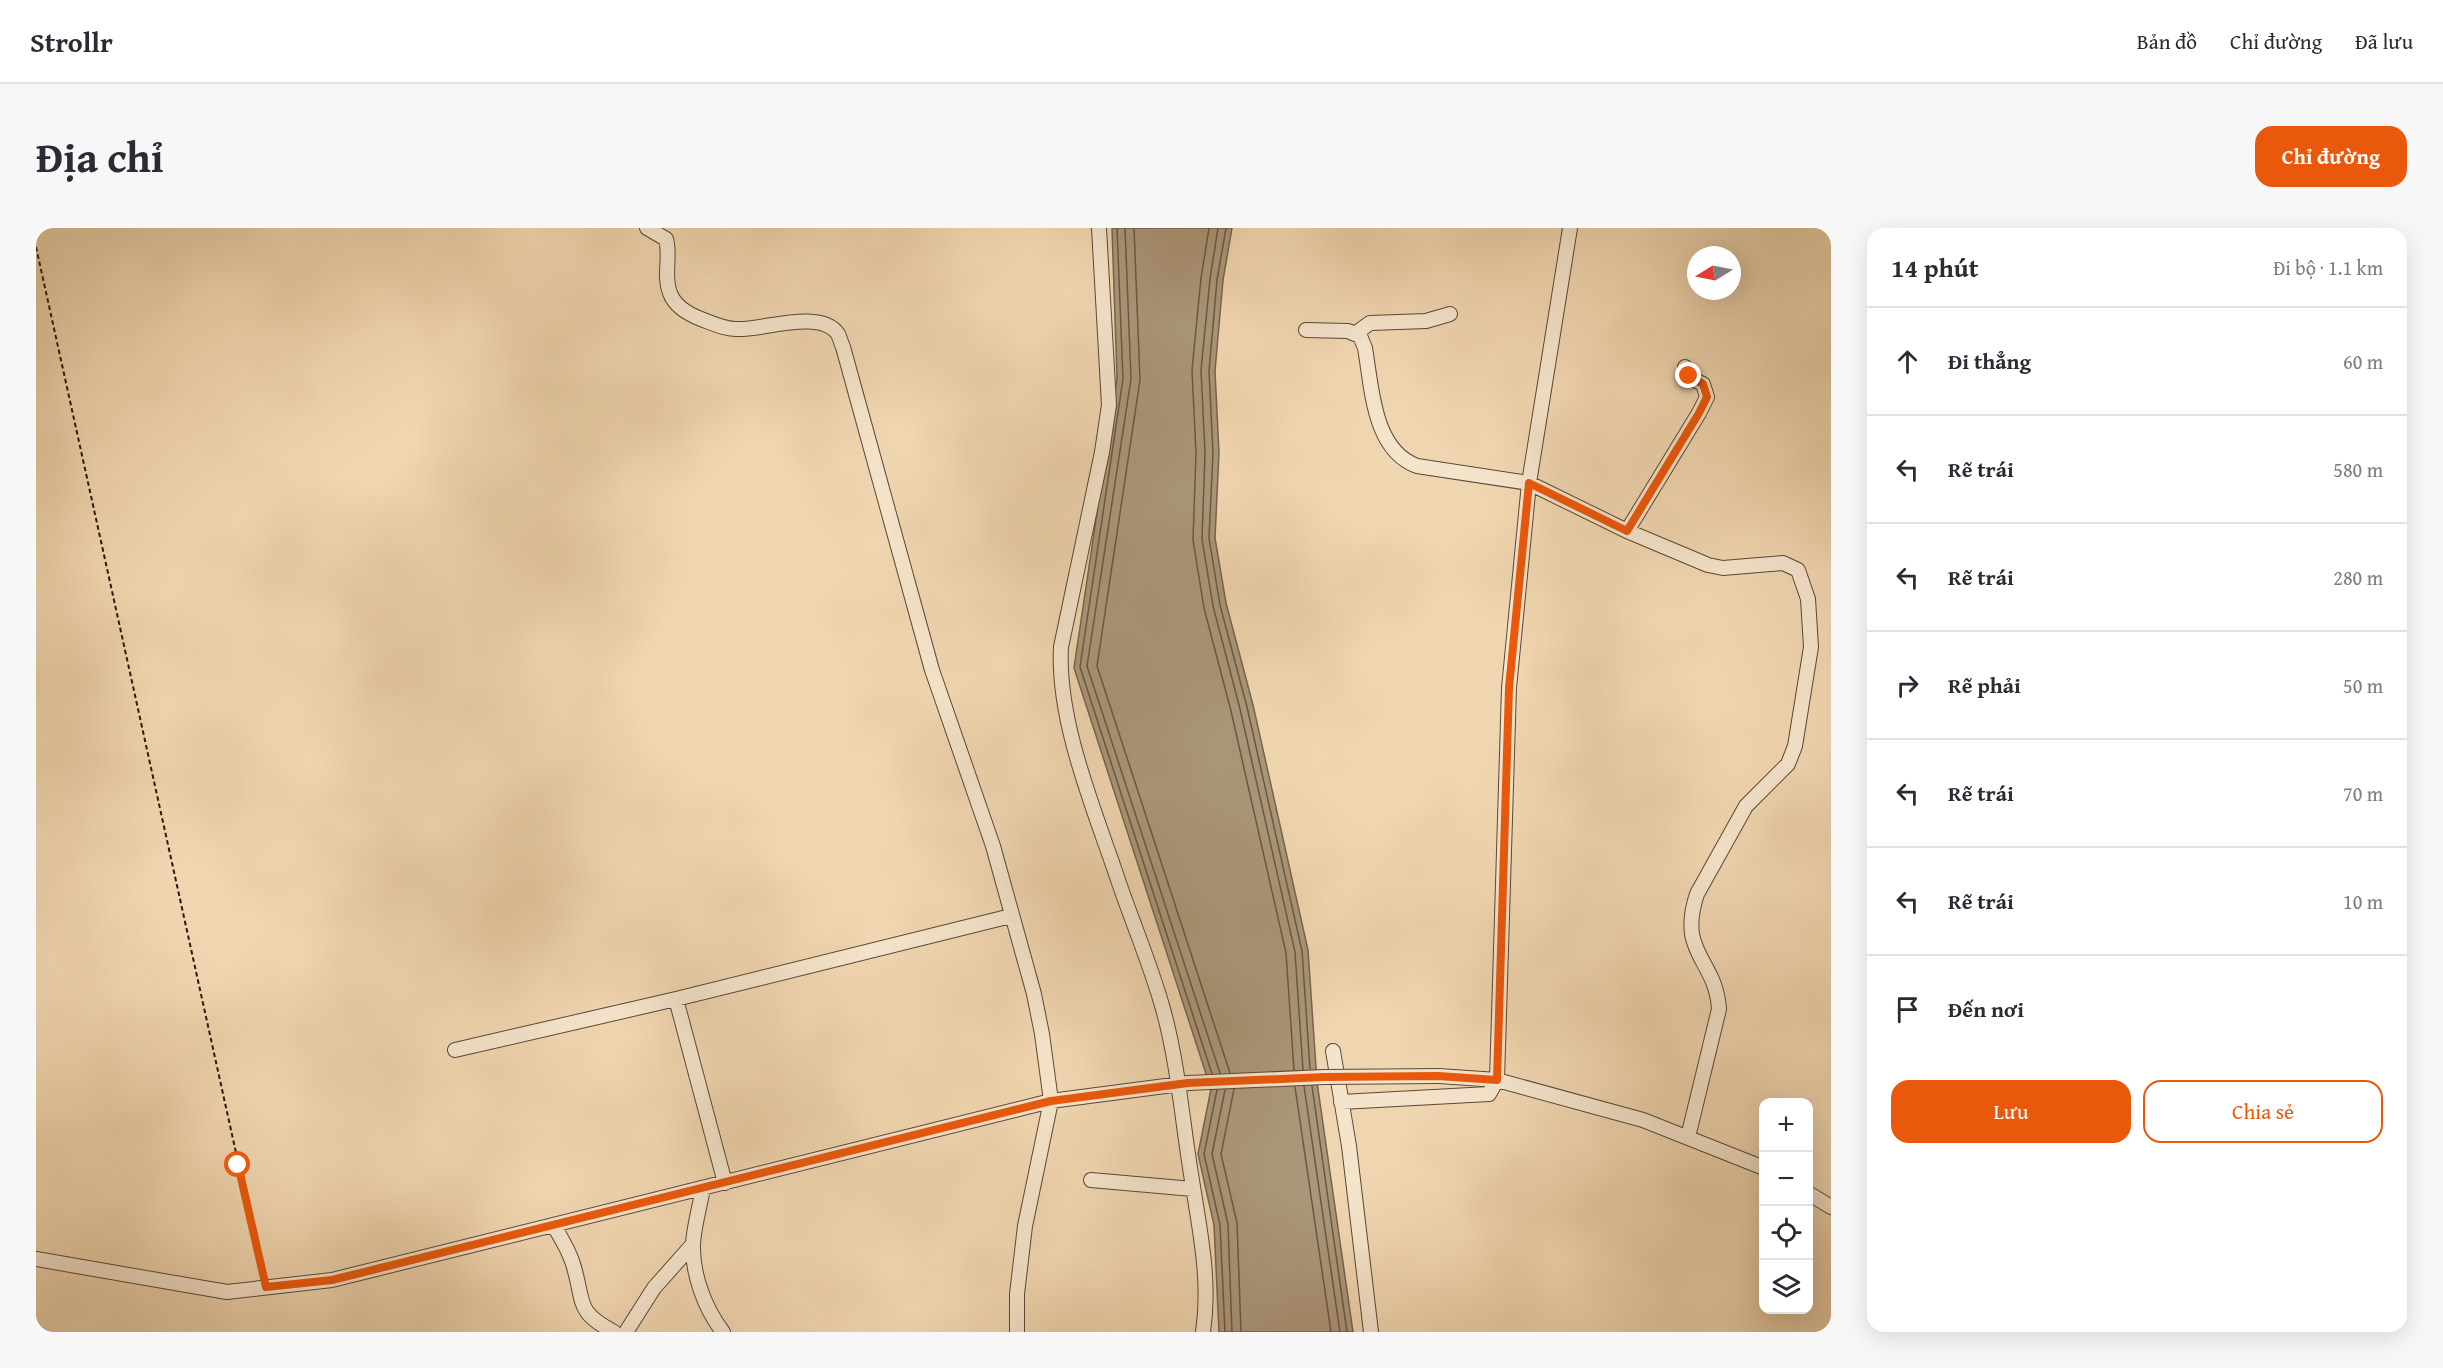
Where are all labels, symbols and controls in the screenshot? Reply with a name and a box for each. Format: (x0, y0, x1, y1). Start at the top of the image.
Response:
text: Strollr (30, 21, 113, 62)
text: Bản đồ (2137, 26, 2197, 57)
text: Chỉ đường (2230, 26, 2322, 57)
text: Đã lưu (2355, 26, 2413, 57)
text: Địa chỉ (36, 126, 164, 187)
button: Chỉ đường (2255, 126, 2407, 187)
north arrow (1687, 246, 1741, 300)
text: 14 phút (1891, 248, 1979, 287)
text: Đi bộ · 1.1 km (2273, 253, 2383, 282)
icon: ahead (1891, 345, 1924, 378)
text: Đi thẳng (1948, 345, 2031, 377)
text: 60 m (2343, 347, 2383, 376)
route end (1675, 362, 1701, 388)
icon: left (1891, 453, 1924, 486)
text: Rẽ trái (1948, 453, 2014, 485)
text: 580 m (2333, 455, 2383, 484)
icon: left (1891, 561, 1924, 594)
text: Rẽ trái (1948, 561, 2014, 593)
text: 280 m (2333, 563, 2383, 592)
icon: right (1891, 669, 1924, 702)
text: Rẽ phải (1948, 669, 2021, 701)
text: 50 m (2343, 671, 2383, 700)
icon: left (1891, 777, 1924, 810)
text: Rẽ trái (1948, 777, 2014, 809)
text: 70 m (2343, 779, 2383, 808)
icon: left (1891, 885, 1924, 918)
text: Rẽ trái (1948, 885, 2014, 917)
text: 10 m (2343, 887, 2383, 916)
icon: arrive (1891, 993, 1924, 1026)
text: Đến nơi (1948, 993, 2024, 1025)
button: Lưu (1891, 1080, 2131, 1143)
button: Chia sẻ (2143, 1080, 2383, 1143)
map controls (1759, 1098, 1813, 1314)
button: + (1759, 1098, 1813, 1152)
route start (224, 1151, 250, 1177)
button: − (1759, 1152, 1813, 1206)
button: locate (1759, 1206, 1813, 1260)
button: layers (1759, 1260, 1813, 1314)

